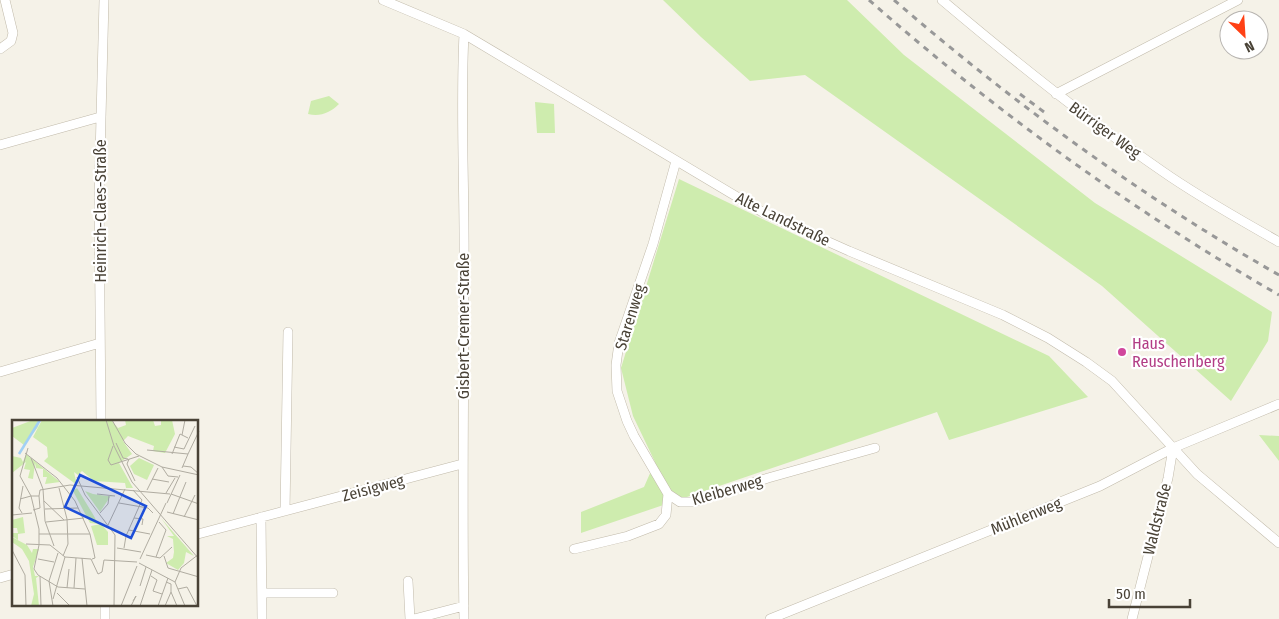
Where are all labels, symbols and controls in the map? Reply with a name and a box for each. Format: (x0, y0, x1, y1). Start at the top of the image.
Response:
north arrow (1219, 10, 1269, 60)
text: N (1242, 37, 1257, 56)
street label: Bürriger Weg (1065, 98, 1145, 163)
street label: Heinrich-Claes-Straße (91, 139, 110, 283)
street label: Alte Landstraße (733, 188, 833, 250)
street label: Gisbert-Cremer-Straße (454, 253, 473, 399)
street label: Starenweg (611, 281, 649, 352)
place label: Haus Reuschenberg (1132, 334, 1225, 371)
marker: Haus Reuschenberg (1116, 346, 1128, 358)
inset map (12, 420, 199, 606)
street label: Zeisigweg (340, 470, 407, 505)
street label: Kleiberweg (690, 471, 765, 509)
street label: Waldstraße (1139, 481, 1175, 557)
street label: Mühlenweg (988, 493, 1065, 539)
scale bar (1109, 576, 1190, 608)
text: 50 m (1116, 585, 1146, 603)

